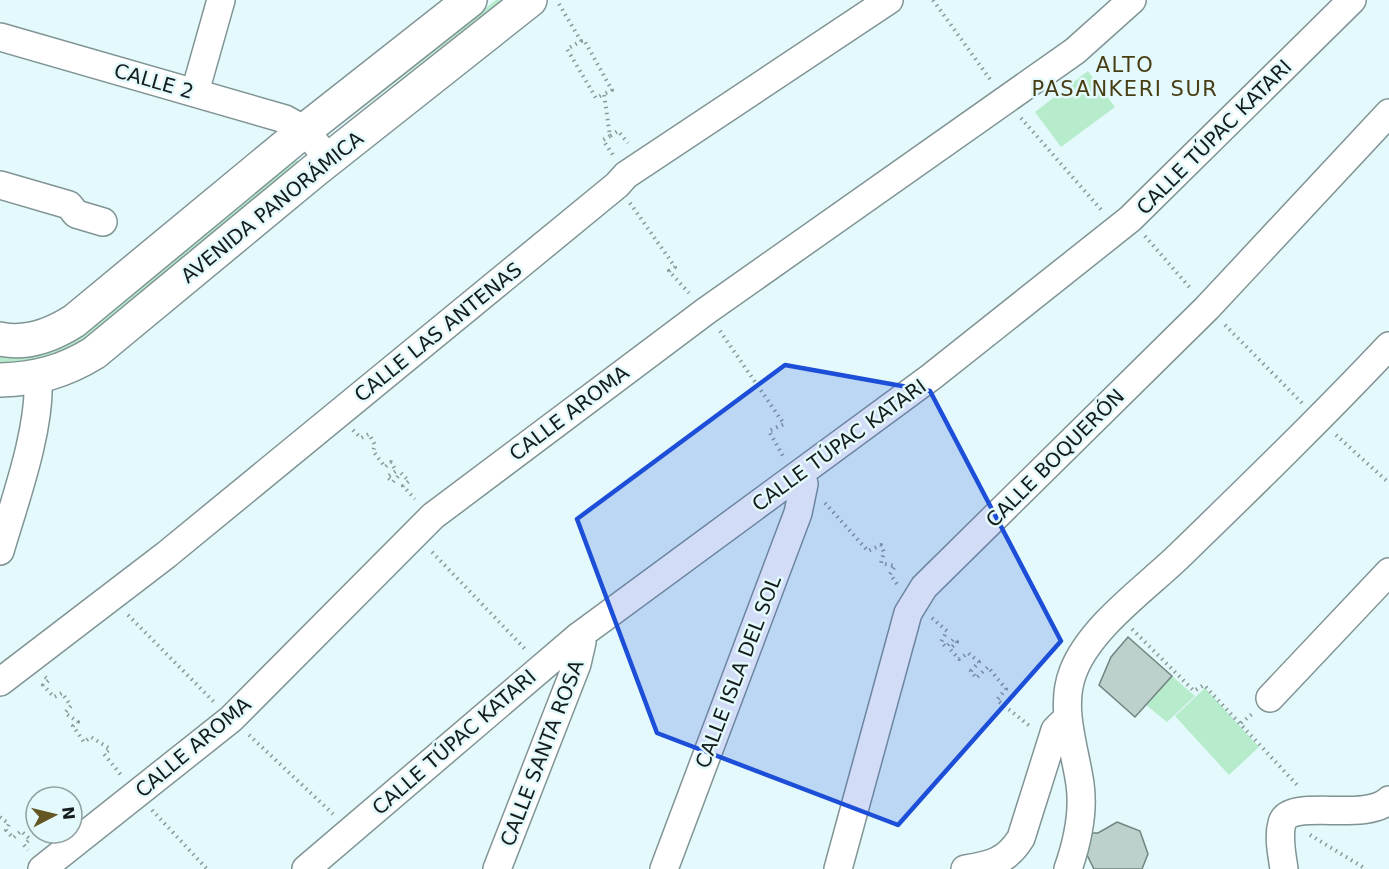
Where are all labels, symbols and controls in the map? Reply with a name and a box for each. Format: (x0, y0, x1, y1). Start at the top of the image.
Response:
district label: ALTO PASANKERI SUR (1032, 53, 1218, 101)
street label: CALLE TÚPAC KATARI (1132, 55, 1296, 219)
street label: CALLE 2 (111, 58, 197, 104)
street label: AVENIDA PANORÁMICA (176, 126, 368, 288)
street label: CALLE LAS ANTENAS (350, 257, 526, 407)
street label: CALLE AROMA (505, 360, 634, 466)
street label: CALLE TÚPAC KATARI (747, 374, 931, 516)
street label: CALLE BOQUERÓN (981, 384, 1129, 532)
street label: CALLE ISLA DEL SOL (690, 572, 786, 772)
street label: CALLE SANTA ROSA (495, 656, 589, 850)
street label: CALLE TÚPAC KATARI (367, 664, 541, 820)
street label: CALLE AROMA (130, 692, 256, 802)
north arrow (24, 785, 84, 845)
text: N (58, 805, 79, 821)

